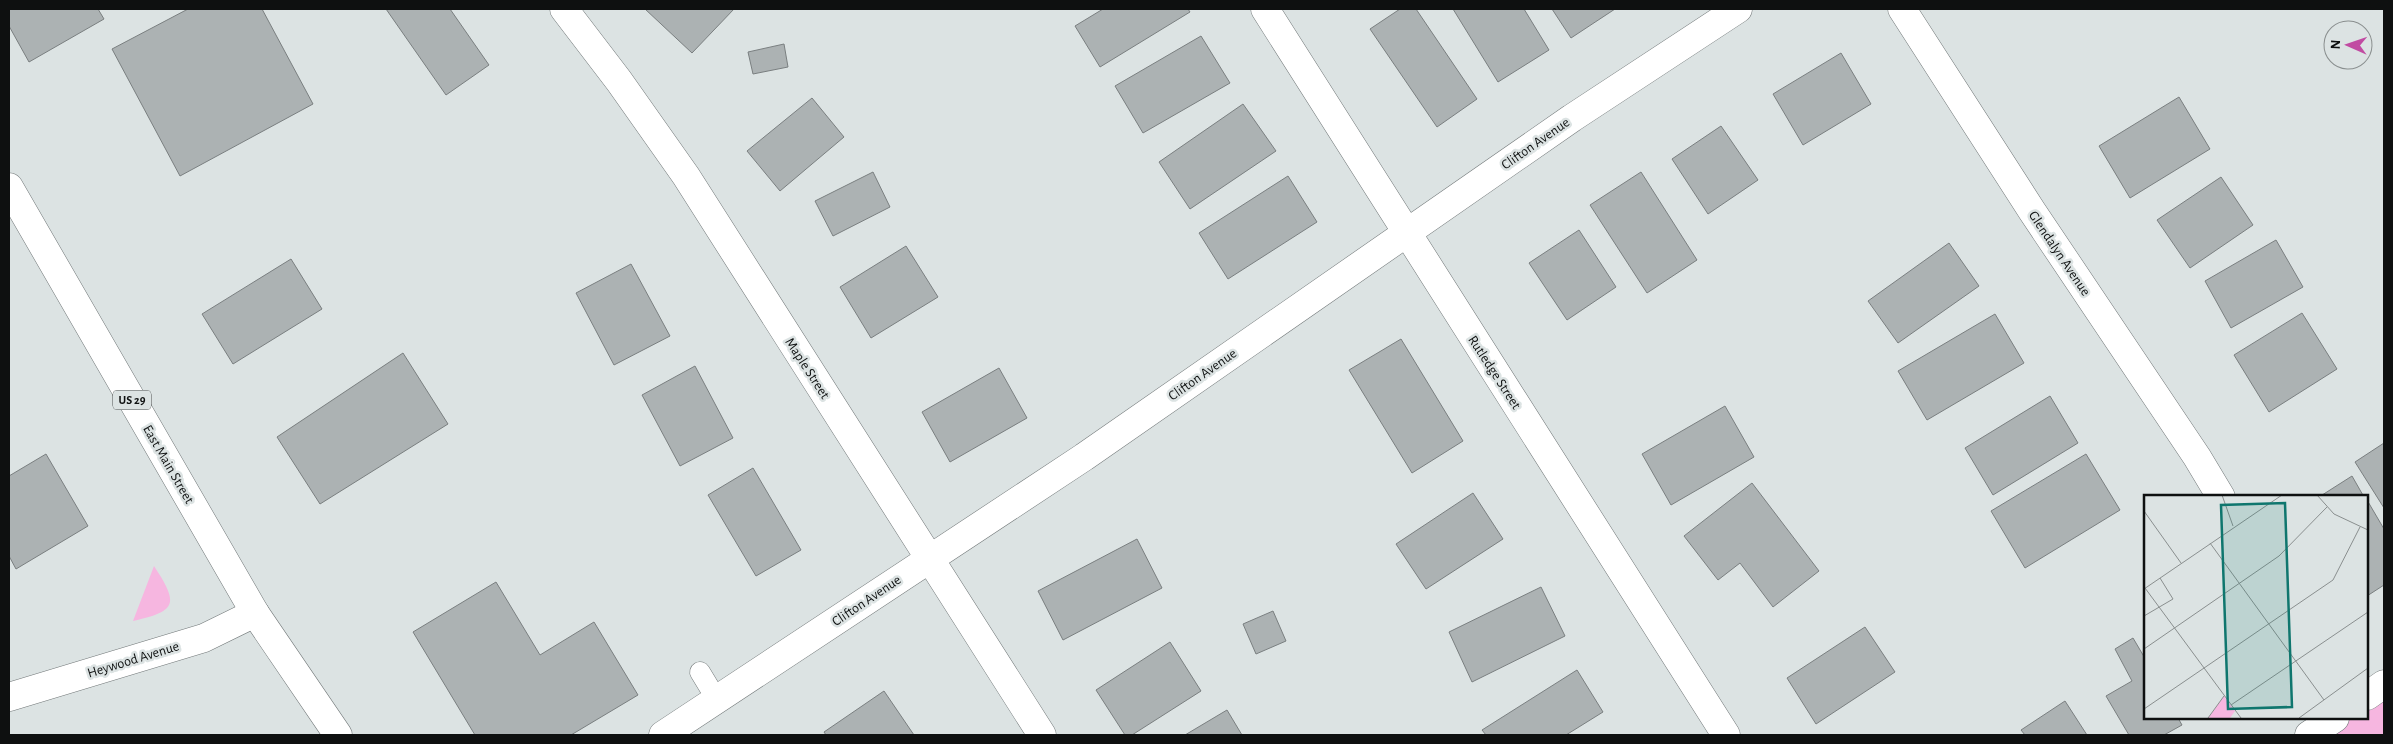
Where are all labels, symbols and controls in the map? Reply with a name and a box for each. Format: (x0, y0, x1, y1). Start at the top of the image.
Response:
north arrow (2323, 20, 2373, 70)
text: N (2329, 39, 2343, 50)
street label: Clifton Avenue (1499, 115, 1572, 172)
street label: Glendalyn Avenue (2026, 209, 2093, 298)
street label: Rutledge Street (1465, 333, 1523, 412)
street label: Maple Street (782, 336, 832, 402)
street label: Clifton Avenue (1166, 346, 1239, 403)
road number: US 29 (113, 390, 151, 410)
street label: East Main Street (140, 423, 196, 507)
inset map (2144, 495, 2368, 719)
street label: Clifton Avenue (830, 573, 904, 629)
street label: Heywood Avenue (86, 639, 181, 681)

